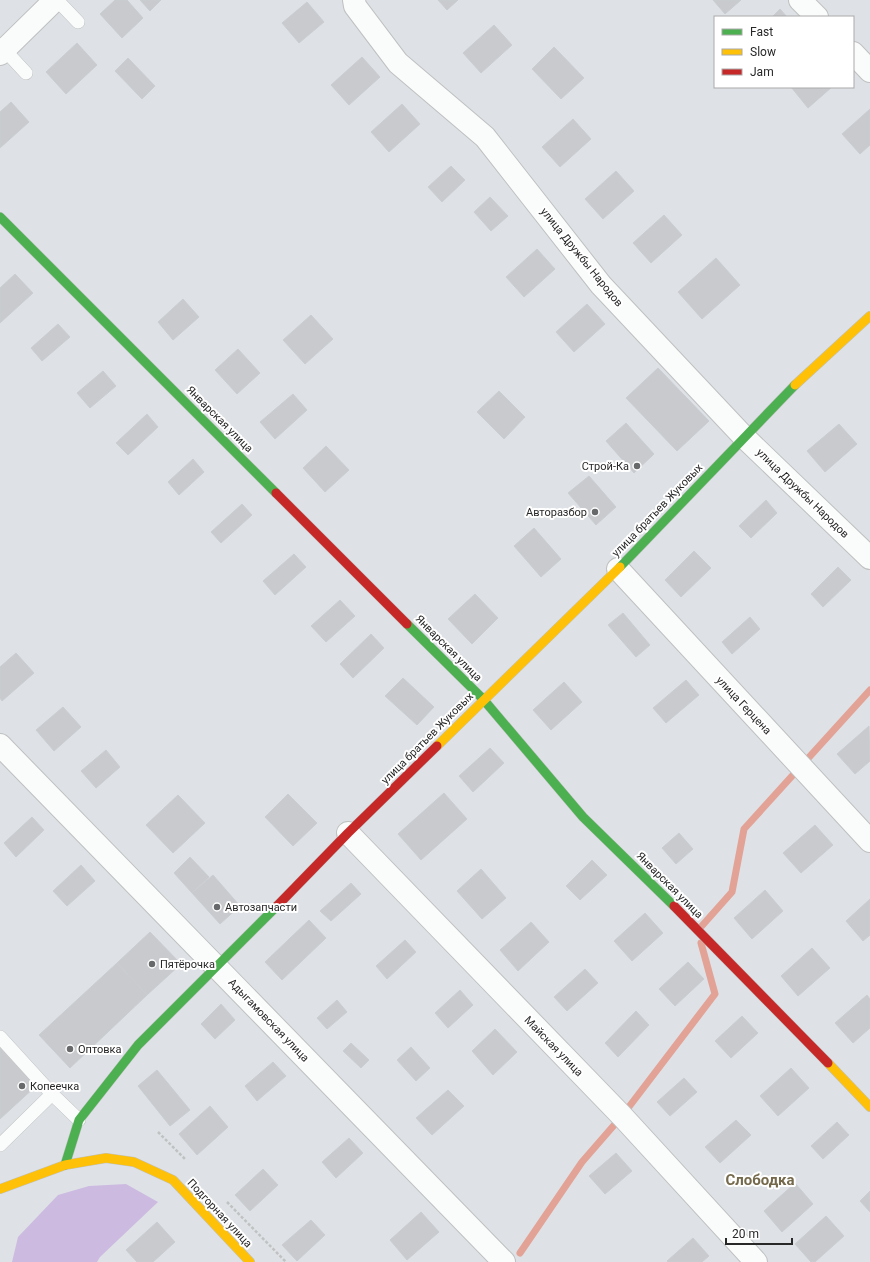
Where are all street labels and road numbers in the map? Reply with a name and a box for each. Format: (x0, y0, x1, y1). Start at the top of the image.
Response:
street label: улица Дружбы Народов (538, 205, 625, 309)
street label: Январская улица (184, 383, 256, 455)
street label: улица Дружбы Народов (754, 446, 852, 541)
street label: улица братьев Жуковых (609, 461, 706, 560)
street label: Январская улица (413, 612, 485, 684)
street label: улица Герцена (713, 674, 774, 737)
street label: улица братьев Жуковых (379, 689, 476, 787)
street label: Январская улица (634, 849, 706, 921)
street label: Адыгамовская улица (226, 976, 312, 1065)
street label: Майская улица (522, 1014, 586, 1079)
street label: Подгорная улица (185, 1176, 255, 1250)

